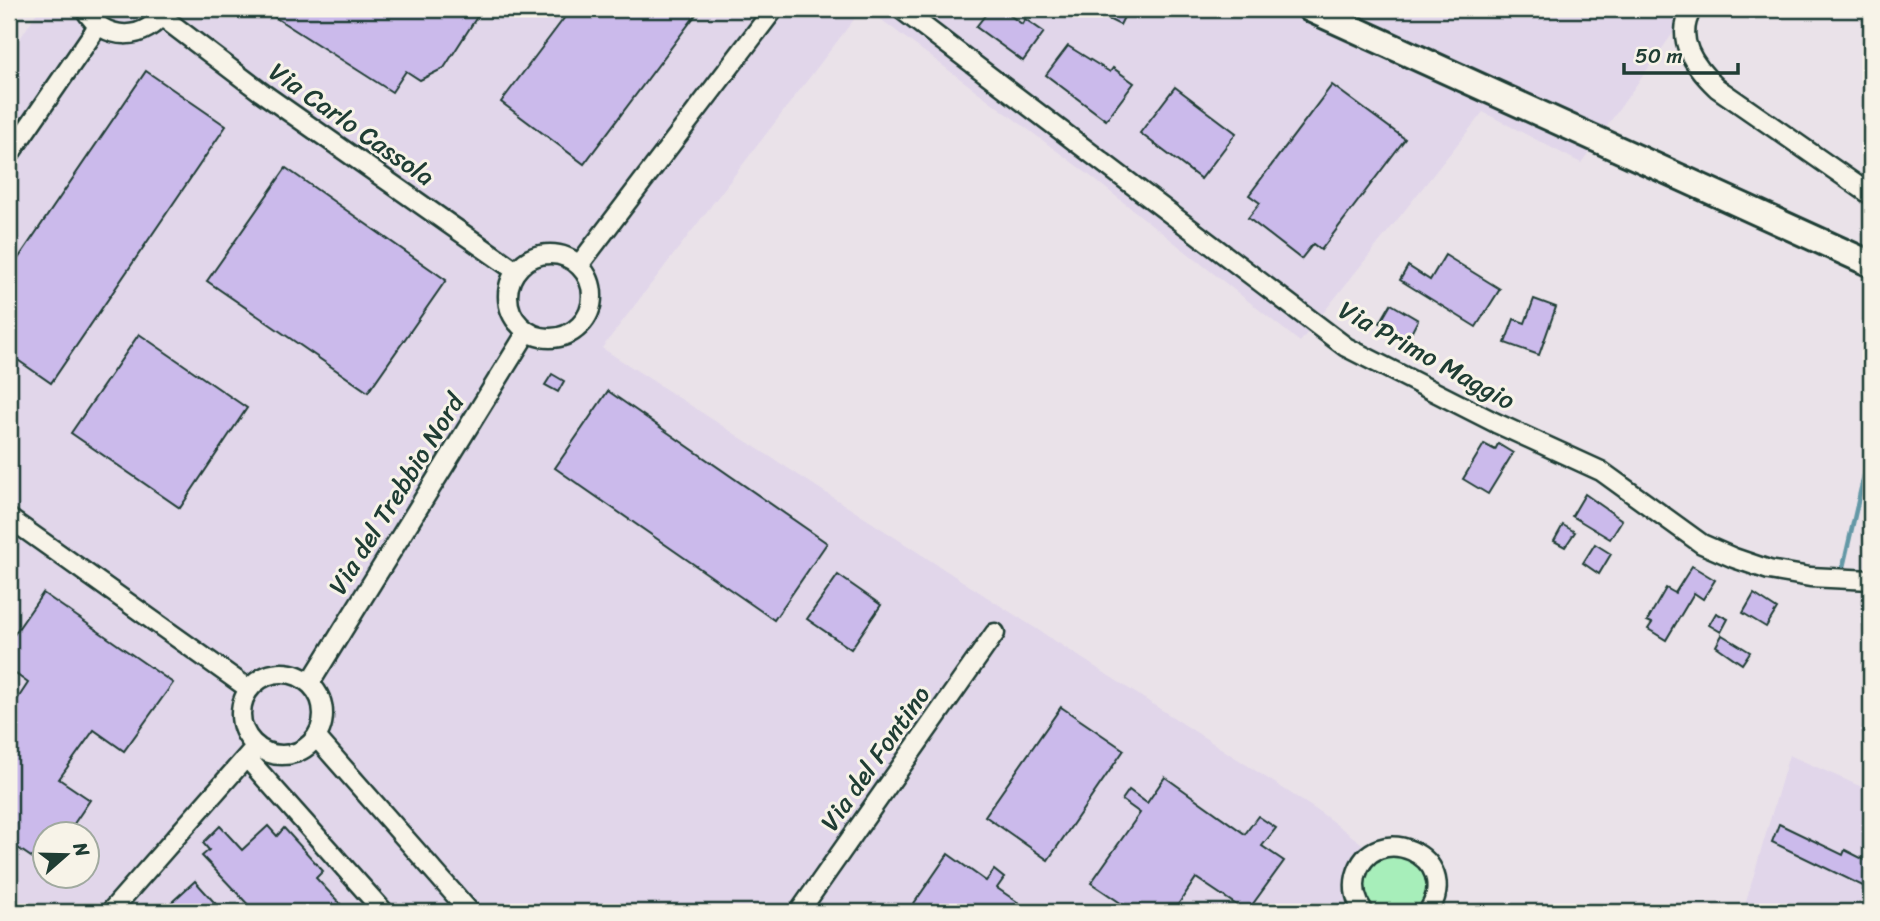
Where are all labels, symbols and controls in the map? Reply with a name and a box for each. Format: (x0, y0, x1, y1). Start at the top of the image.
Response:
scale bar (1624, 32, 1738, 76)
text: 50 m (1635, 37, 1683, 75)
street label: Via Carlo Cassola (259, 49, 445, 199)
street label: Via Primo Maggio (1330, 287, 1524, 423)
street label: Via del Trebbio Nord (315, 382, 478, 604)
street label: Via del Fontino (807, 675, 943, 841)
north arrow (32, 820, 102, 890)
text: N (63, 837, 100, 862)

